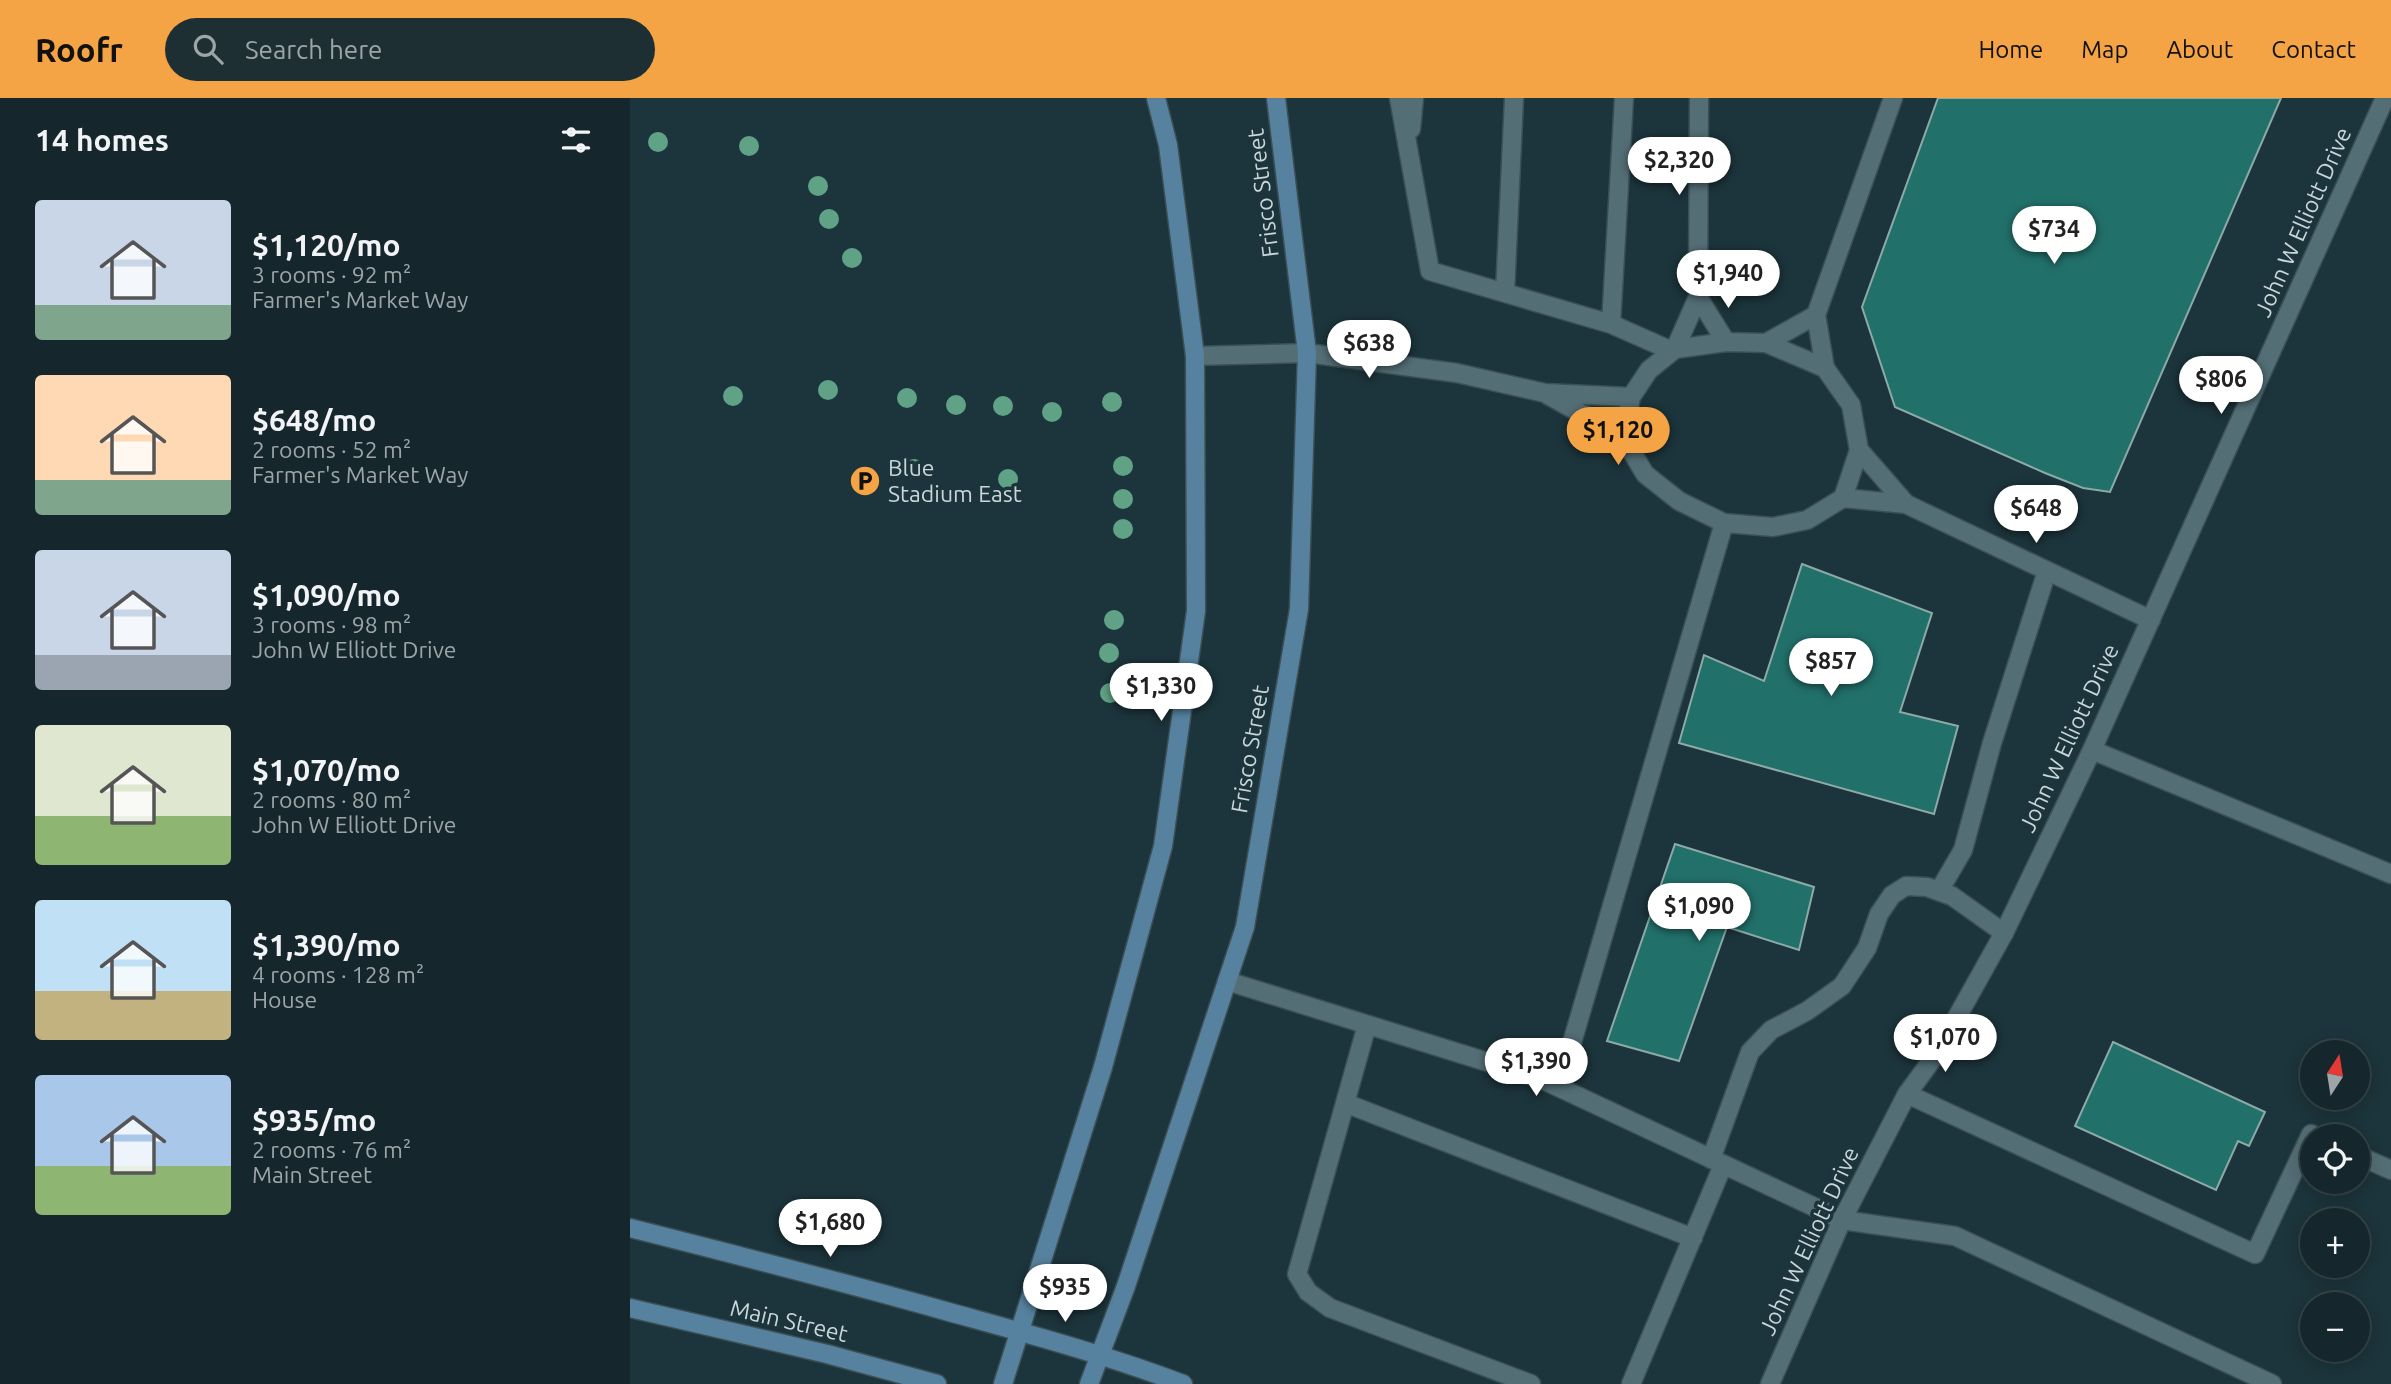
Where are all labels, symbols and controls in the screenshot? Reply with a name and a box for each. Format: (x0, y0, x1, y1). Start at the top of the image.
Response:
search box (165, 18, 655, 81)
icon: search (189, 30, 227, 68)
text: Roofr (35, 31, 123, 68)
text: Search here (245, 35, 382, 64)
text: Home (1978, 36, 2043, 63)
text: Map (2081, 36, 2128, 63)
text: About (2166, 36, 2233, 63)
text: Contact (2271, 36, 2356, 63)
icon: filters (557, 121, 595, 159)
text: 14 homes (35, 123, 169, 157)
street label: John W Elliott Drive (2250, 123, 2356, 320)
street label: Frisco Street (1242, 127, 1283, 259)
pin: $2,320 (1622, 138, 1736, 197)
text: $2,320 (1644, 147, 1714, 172)
pin: $734 (2013, 206, 2095, 266)
text: $734 (2028, 216, 2080, 241)
icon: home (91, 228, 175, 312)
text: $1,120/mo (252, 228, 401, 262)
pin: $1,940 (1671, 250, 1785, 310)
text: $1,940 (1693, 260, 1763, 285)
text: 3 rooms · 92 m² (252, 262, 411, 287)
text: Farmer's Market Way (252, 287, 468, 312)
pin: $638 (1328, 320, 1410, 380)
text: $638 (1343, 330, 1395, 355)
pin: $806 (2180, 356, 2262, 416)
text: $806 (2195, 366, 2247, 391)
icon: home (91, 403, 175, 487)
text: $648/mo (252, 403, 376, 437)
pin: $1,120 (1561, 408, 1675, 467)
text: $1,120 (1583, 417, 1653, 442)
text: 2 rooms · 52 m² (252, 437, 411, 462)
place label: Blue Stadium East (888, 455, 1022, 506)
text: Farmer's Market Way (252, 462, 468, 487)
parking icon: Blue Stadium East (848, 464, 882, 498)
pin: $648 (1995, 486, 2077, 545)
text: $648 (2010, 495, 2062, 520)
icon: home (91, 578, 175, 662)
text: $1,090/mo (252, 578, 401, 612)
text: 3 rooms · 98 m² (252, 612, 411, 637)
text: John W Elliott Drive (252, 637, 457, 662)
pin: $857 (1790, 638, 1872, 698)
street label: John W Elliott Drive (2014, 640, 2123, 836)
text: $857 (1805, 648, 1857, 673)
pin: $1,330 (1104, 664, 1218, 723)
text: $1,330 (1126, 673, 1196, 698)
street label: Frisco Street (1226, 683, 1273, 815)
icon: home (91, 753, 175, 837)
text: $1,070/mo (252, 753, 401, 787)
text: 2 rooms · 80 m² (252, 787, 411, 812)
text: John W Elliott Drive (252, 812, 457, 837)
pin: $1,090 (1642, 884, 1756, 943)
text: $1,090 (1664, 893, 1734, 918)
icon: home (91, 928, 175, 1012)
text: $1,390/mo (252, 928, 401, 962)
text: 4 rooms · 128 m² (252, 962, 424, 987)
text: House (252, 987, 317, 1012)
pin: $1,070 (1888, 1014, 2002, 1074)
text: $1,070 (1910, 1024, 1980, 1049)
pin: $1,390 (1479, 1038, 1593, 1098)
north arrow (2300, 1040, 2370, 1110)
map controls (2300, 1040, 2370, 1362)
text: $1,390 (1501, 1048, 1571, 1073)
icon: home (91, 1103, 175, 1187)
text: $935/mo (252, 1103, 376, 1137)
button: locate (2300, 1124, 2370, 1194)
text: 2 rooms · 76 m² (252, 1137, 411, 1162)
street label: John W Elliott Drive (1754, 1143, 1863, 1339)
text: Main Street (252, 1162, 372, 1187)
pin: $1,680 (773, 1200, 887, 1259)
button: + (2300, 1208, 2370, 1278)
text: $1,680 (795, 1209, 865, 1234)
pin: $935 (1024, 1264, 1106, 1324)
text: $935 (1039, 1274, 1091, 1299)
button: − (2300, 1292, 2370, 1362)
street label: Main Street (728, 1295, 850, 1346)

